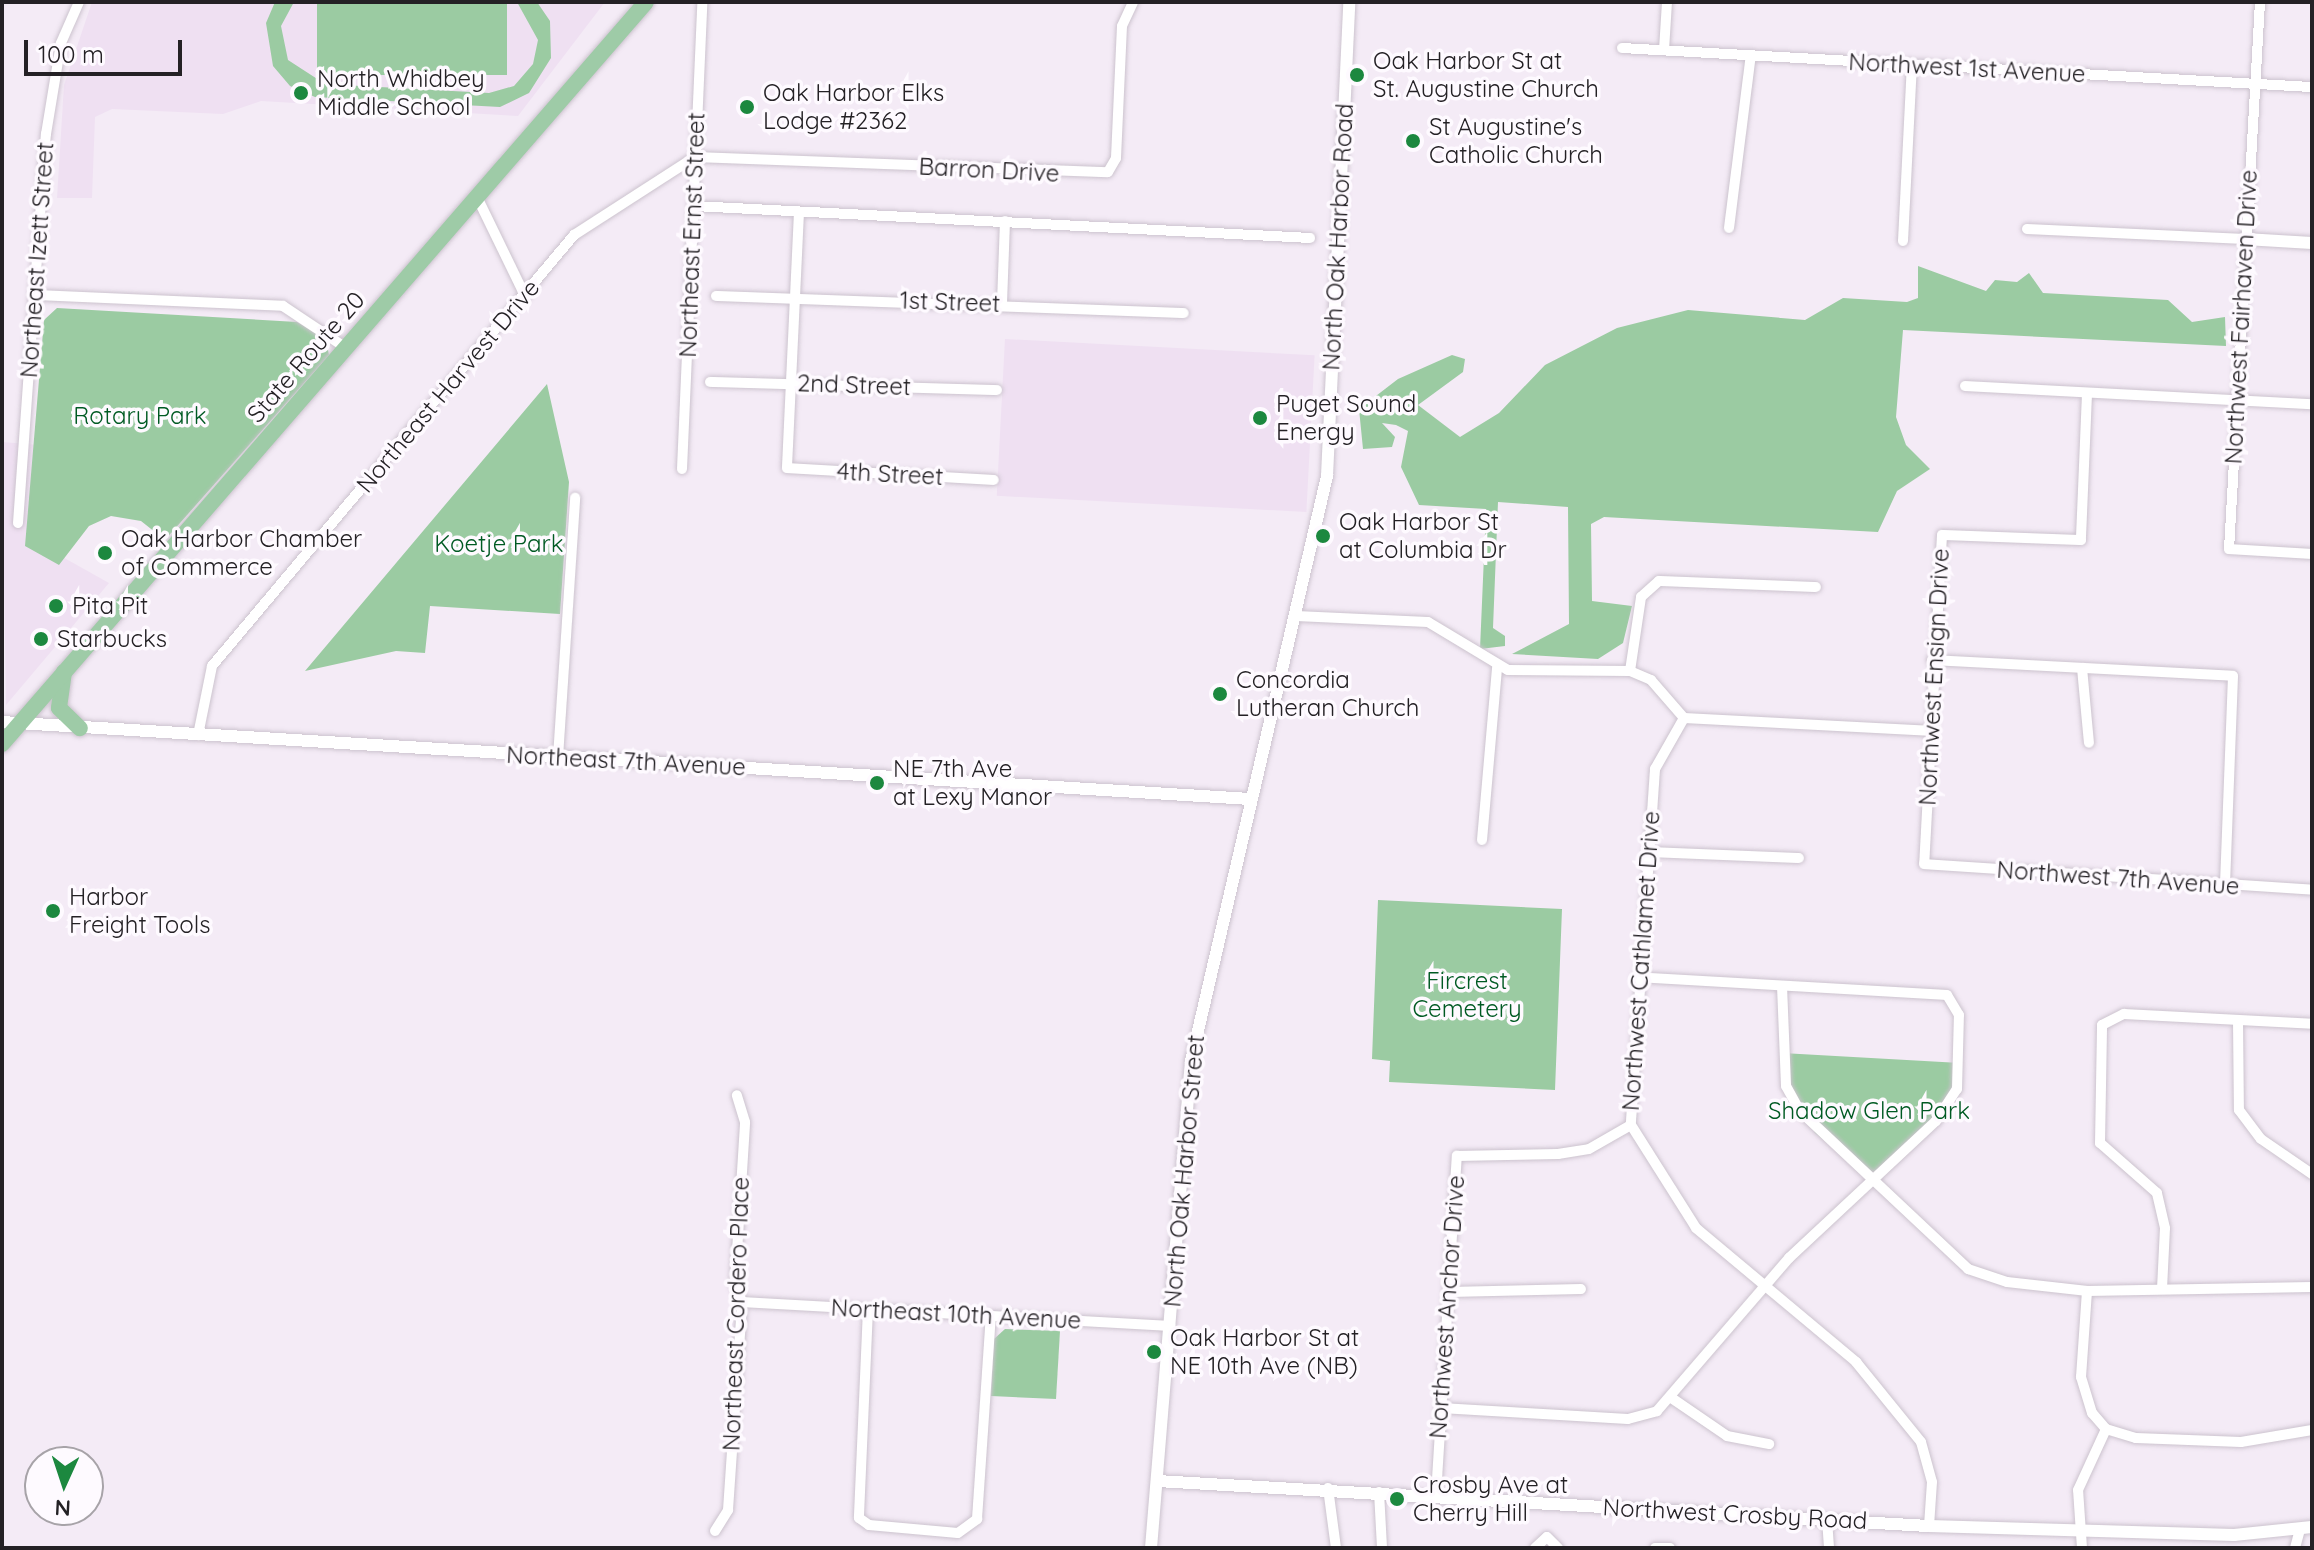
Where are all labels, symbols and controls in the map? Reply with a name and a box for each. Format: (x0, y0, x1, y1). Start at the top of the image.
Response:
scale bar (28, 24, 186, 74)
text: 100 m (38, 39, 104, 69)
place label: Oak Harbor St at St. Augustine Church (1373, 47, 1599, 103)
street label: Northwest 1st Avenue (1848, 47, 2086, 89)
place label: North Whidbey Middle School (317, 65, 485, 121)
marker: Oak Harbor St at St. Augustine Church (1348, 66, 1366, 84)
place label: Oak Harbor Elks Lodge #2362 (763, 79, 944, 135)
marker: North Whidbey Middle School (292, 84, 310, 102)
marker: Oak Harbor Elks Lodge #2362 (738, 98, 756, 116)
street label: North Oak Harbor Road (1317, 103, 1359, 371)
street label: Northeast Ernst Street (673, 112, 711, 358)
place label: St Augustine's Catholic Church (1429, 113, 1603, 169)
marker: St Augustine's Catholic Church (1404, 132, 1422, 150)
street label: Northeast Izett Street (14, 141, 60, 379)
street label: Barron Drive (918, 152, 1060, 188)
street label: Northwest Fairhaven Drive (2219, 169, 2263, 465)
street label: Northeast Harvest Drive (350, 274, 546, 498)
street label: State Route 20 (241, 286, 371, 428)
street label: 1st Street (899, 286, 1001, 318)
street label: 2nd Street (797, 369, 911, 401)
place label: Puget Sound Energy (1276, 390, 1416, 446)
park label: Rotary Park (73, 402, 207, 430)
marker: Puget Sound Energy (1251, 409, 1269, 427)
street label: 4th Street (836, 457, 944, 491)
place label: Oak Harbor St at Columbia Dr (1339, 508, 1507, 564)
place label: Oak Harbor Chamber of Commerce (121, 525, 362, 581)
marker: Oak Harbor St at Columbia Dr (1314, 527, 1332, 545)
park label: Koetje Park (434, 530, 564, 558)
marker: Oak Harbor Chamber of Commerce (96, 544, 114, 562)
street label: Northwest Ensign Drive (1913, 548, 1955, 806)
place label: Pita Pit (72, 592, 148, 620)
marker: Pita Pit (47, 597, 65, 615)
place label: Starbucks (57, 625, 167, 653)
marker: Starbucks (32, 630, 50, 648)
place label: Concordia Lutheran Church (1236, 666, 1419, 722)
marker: Concordia Lutheran Church (1211, 685, 1229, 703)
street label: Northeast 7th Avenue (505, 740, 747, 782)
place label: NE 7th Ave at Lexy Manor (893, 755, 1052, 811)
marker: NE 7th Ave at Lexy Manor (868, 774, 886, 792)
street label: Northwest Cathlamet Drive (1616, 810, 1666, 1112)
street label: Northwest 7th Avenue (1996, 855, 2240, 901)
place label: Harbor Freight Tools (69, 883, 210, 939)
marker: Harbor Freight Tools (44, 902, 62, 920)
park label: Fircrest Cemetery (1412, 967, 1522, 1023)
street label: North Oak Harbor Street (1158, 1034, 1210, 1308)
park label: Shadow Glen Park (1768, 1097, 1970, 1125)
street label: Northwest Anchor Drive (1423, 1174, 1471, 1440)
street label: Northeast Cordero Place (717, 1176, 755, 1452)
street label: Northeast 10th Avenue (830, 1293, 1082, 1335)
place label: Oak Harbor St at NE 10th Ave (NB) (1170, 1324, 1359, 1380)
marker: Oak Harbor St at NE 10th Ave (NB) (1145, 1343, 1163, 1361)
north arrow (24, 1446, 104, 1526)
place label: Crosby Ave at Cherry Hill (1413, 1471, 1568, 1527)
marker: Crosby Ave at Cherry Hill (1388, 1490, 1406, 1508)
street label: Northwest Crosby Road (1602, 1493, 1868, 1535)
text: N (54, 1494, 72, 1522)

